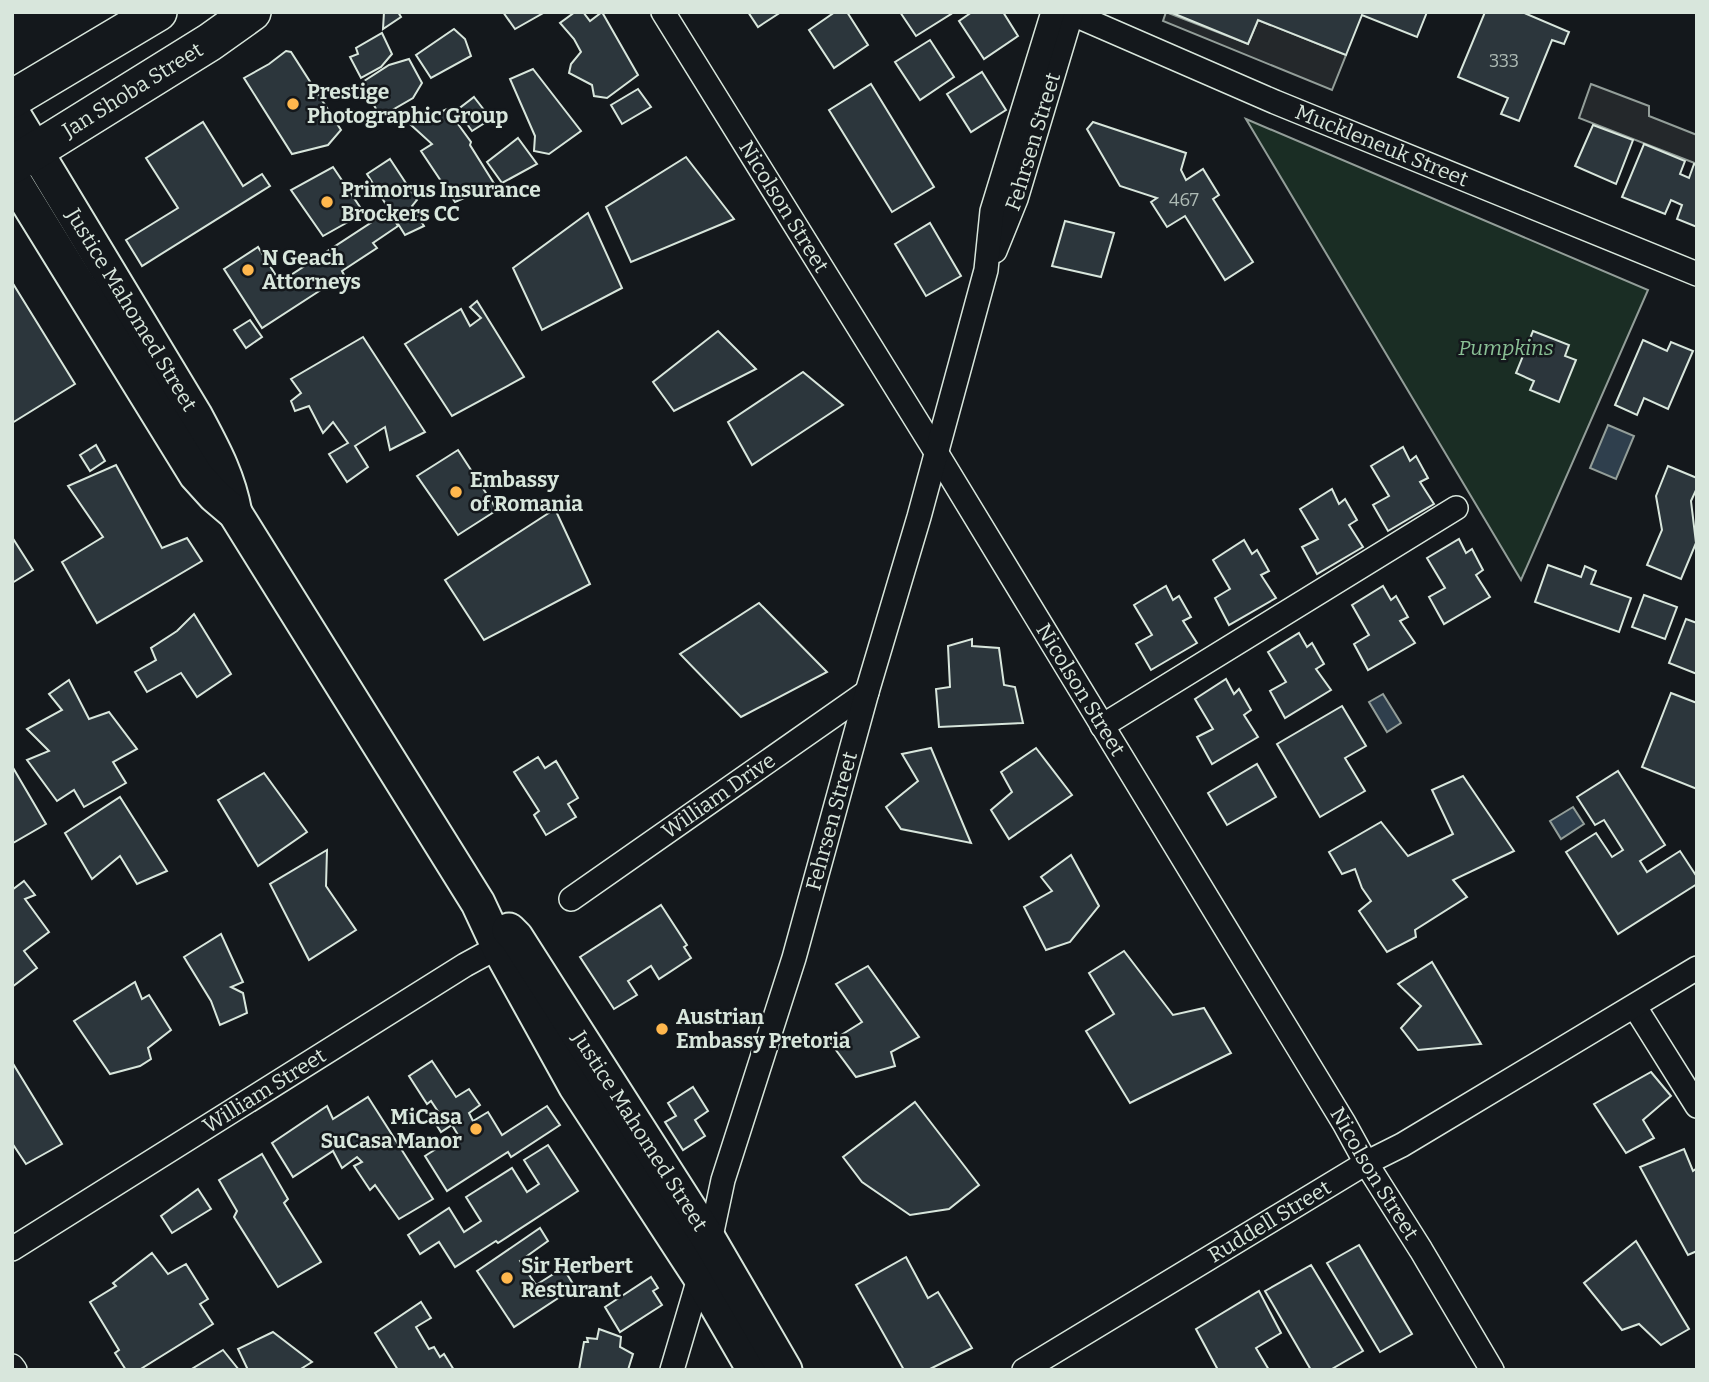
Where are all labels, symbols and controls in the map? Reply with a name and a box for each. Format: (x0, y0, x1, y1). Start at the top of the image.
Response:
street label: Jan Shoba Street (57, 36, 208, 144)
house number: 333 (1489, 50, 1519, 72)
street label: Fehrsen Street (1000, 69, 1066, 215)
place label: Prestige Photographic Group (307, 79, 508, 129)
marker: Prestige Photographic Group (285, 96, 301, 112)
street label: Muckleneuk Street (1291, 99, 1472, 193)
street label: Nicolson Street (733, 136, 835, 278)
place label: Primorus Insurance Brockers CC (341, 177, 541, 227)
house number: 467 (1169, 189, 1199, 211)
marker: Primorus Insurance Brockers CC (319, 194, 335, 210)
street label: Justice Mahomed Street (60, 203, 203, 416)
place label: N Geach Attorneys (262, 245, 361, 295)
marker: N Geach Attorneys (240, 262, 256, 278)
park label: Pumpkins (1458, 335, 1554, 361)
place label: Embassy of Romania (470, 467, 583, 517)
marker: Embassy of Romania (448, 484, 464, 500)
street label: Nicolson Street (1030, 619, 1131, 761)
street label: William Drive (657, 747, 780, 844)
street label: Fehrsen Street (800, 748, 863, 893)
place label: Austrian Embassy Pretoria (676, 1004, 851, 1054)
marker: Austrian Embassy Pretoria (654, 1021, 670, 1037)
street label: Justice Mahomed Street (566, 1025, 713, 1236)
street label: William Street (198, 1042, 331, 1139)
street label: Nicolson Street (1324, 1102, 1424, 1245)
place label: MiCasa SuCasa Manor (320, 1104, 462, 1154)
marker: MiCasa SuCasa Manor (468, 1121, 484, 1137)
street label: Ruddell Street (1204, 1174, 1336, 1268)
place label: Sir Herbert Resturant (521, 1253, 634, 1303)
marker: Sir Herbert Resturant (499, 1270, 515, 1286)

